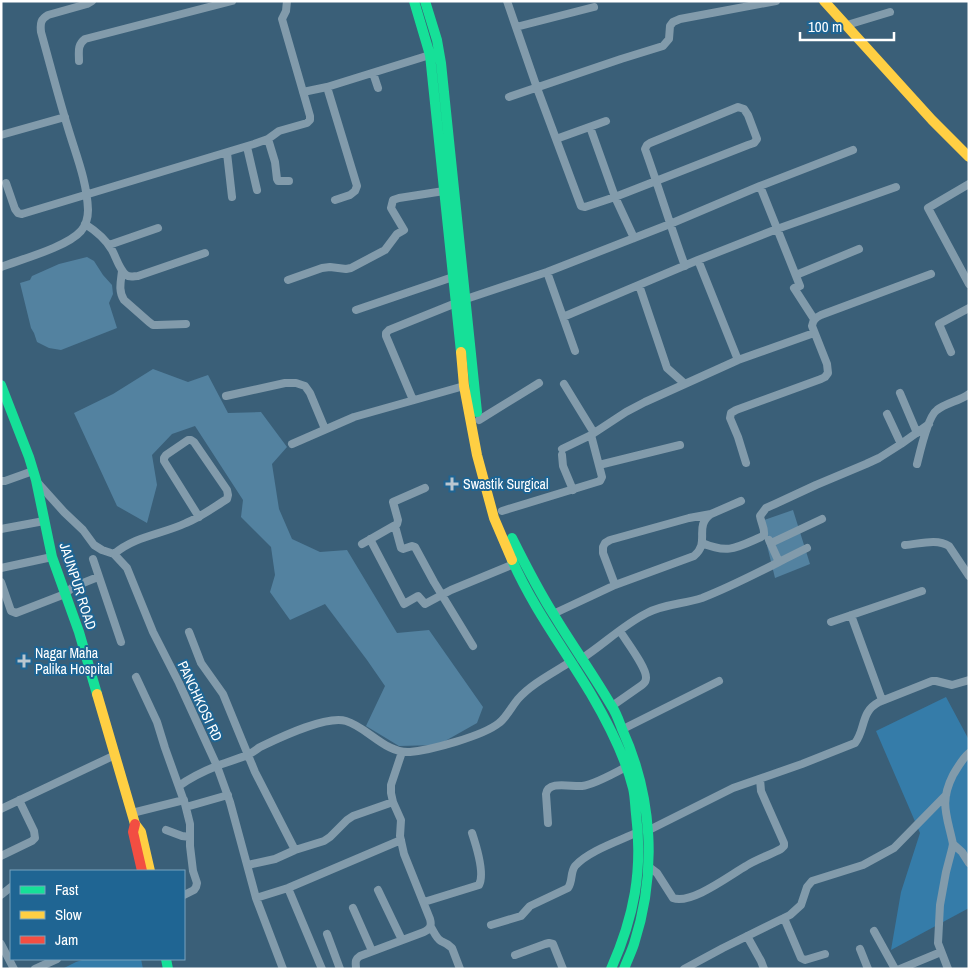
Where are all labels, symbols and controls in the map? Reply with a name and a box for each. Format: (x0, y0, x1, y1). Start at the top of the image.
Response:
scale bar (800, 10, 894, 42)
text: 100 m (808, 16, 842, 37)
place label: Swastik Surgical (463, 475, 549, 493)
marker: Swastik Surgical (445, 477, 459, 491)
street label: JAUNPUR ROAD (55, 540, 101, 632)
place label: Nagar Maha Palika Hospital (35, 644, 112, 678)
marker: Nagar Maha Palika Hospital (17, 654, 31, 668)
street label: PANCHKOSI RD (174, 658, 226, 744)
legend (10, 870, 185, 960)
text: Fast (55, 879, 79, 900)
text: Slow (55, 904, 82, 925)
text: Jam (55, 929, 78, 950)

